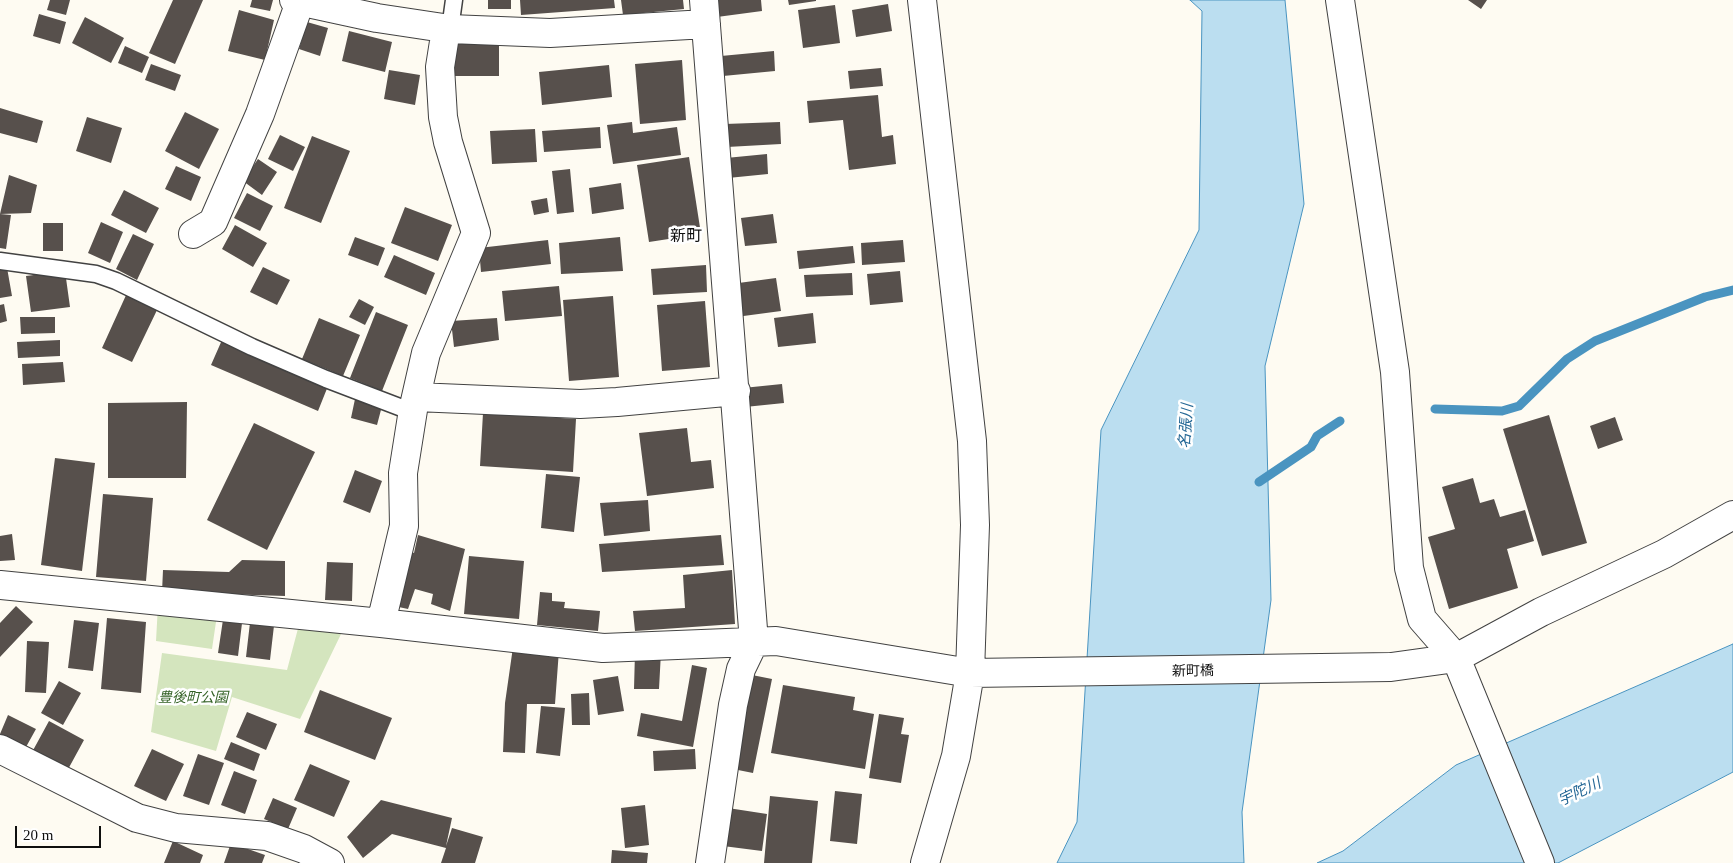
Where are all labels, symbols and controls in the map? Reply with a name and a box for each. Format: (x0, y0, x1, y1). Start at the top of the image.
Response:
district label: 新町 (670, 225, 702, 245)
water label: 名張川 (1174, 403, 1196, 449)
street label: 新町橋 (1172, 661, 1214, 679)
park label: 豊後町公園 (158, 689, 228, 705)
water label: 宇陀川 (1555, 773, 1603, 809)
scale bar (18, 816, 104, 848)
text: 20 m (23, 827, 53, 843)

